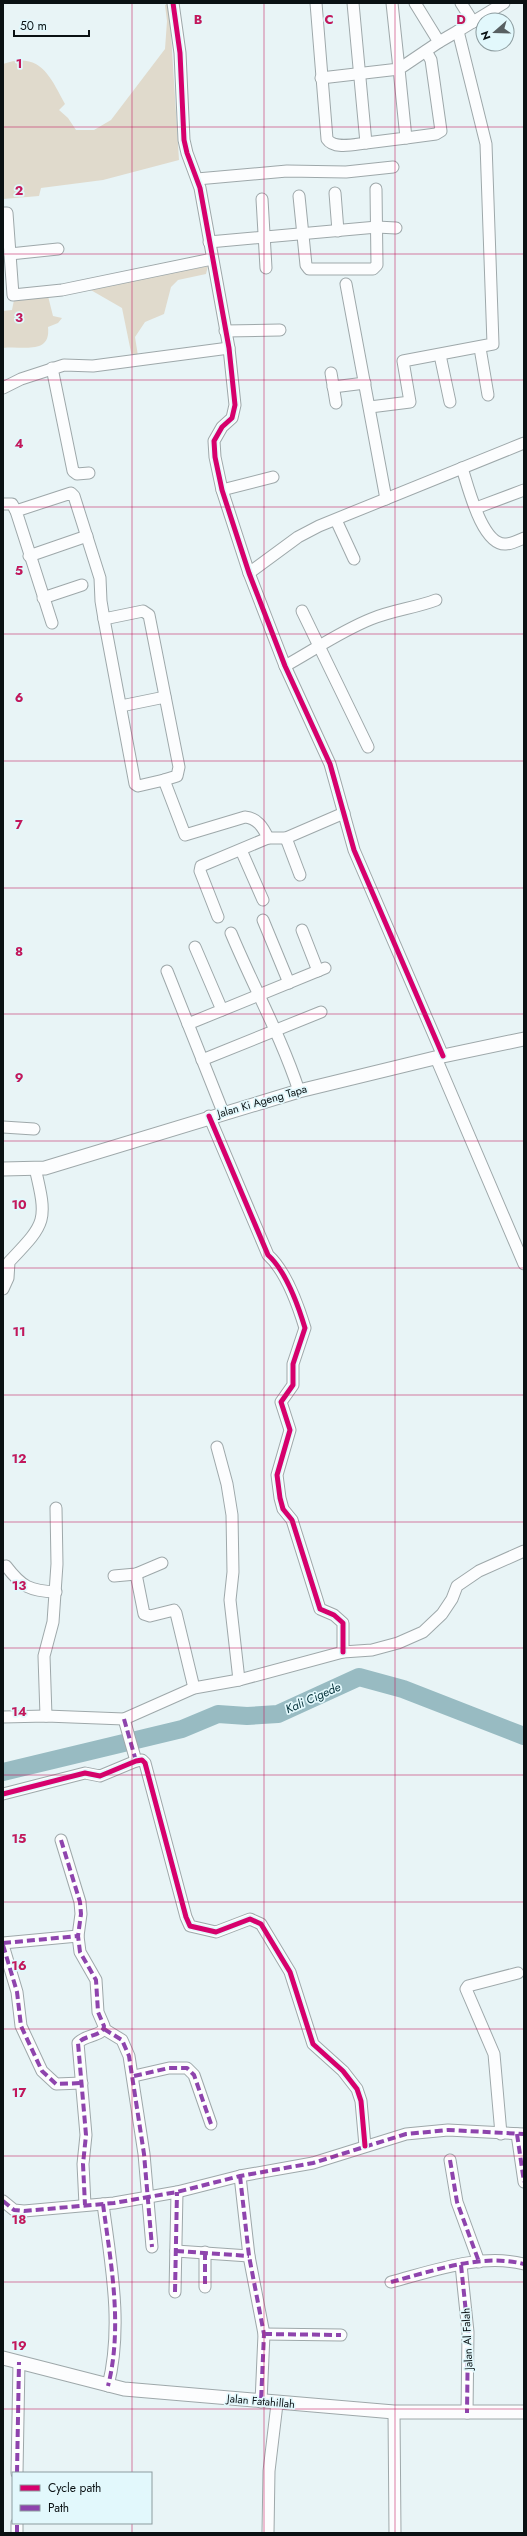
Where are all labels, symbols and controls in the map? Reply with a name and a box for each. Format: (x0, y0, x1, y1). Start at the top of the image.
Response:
text: B (194, 10, 203, 29)
text: C (324, 10, 334, 29)
text: D (456, 10, 466, 29)
scale bar (14, 12, 89, 38)
north arrow (475, 12, 515, 52)
text: 50 m (20, 17, 47, 35)
text: N (477, 29, 495, 42)
text: 1 (16, 54, 22, 73)
text: 2 (15, 181, 23, 200)
text: 3 (15, 308, 23, 327)
text: 4 (14, 434, 24, 453)
text: 5 (15, 561, 23, 580)
text: 6 (15, 688, 24, 707)
text: 7 (15, 815, 23, 834)
text: 8 (15, 942, 23, 961)
text: 9 (15, 1068, 24, 1087)
street label: Jalan Ki Ageng Tapa (213, 1081, 309, 1122)
text: 10 (11, 1195, 27, 1214)
text: 11 (12, 1322, 26, 1341)
text: 12 (11, 1449, 27, 1468)
text: 13 (12, 1576, 26, 1595)
water label: Kali Cigede (282, 1678, 344, 1718)
text: 14 (11, 1702, 27, 1721)
text: 15 (11, 1829, 27, 1848)
text: 16 (11, 1956, 27, 1975)
text: 17 (12, 2083, 26, 2102)
text: 18 (12, 2210, 26, 2229)
street label: Jalan Al Falah (457, 2308, 477, 2372)
text: 19 (11, 2336, 27, 2355)
street label: Jalan Fatahillah (224, 2390, 296, 2412)
legend (12, 2472, 152, 2524)
text: Cycle path (48, 2479, 101, 2497)
text: Path (48, 2499, 69, 2517)

